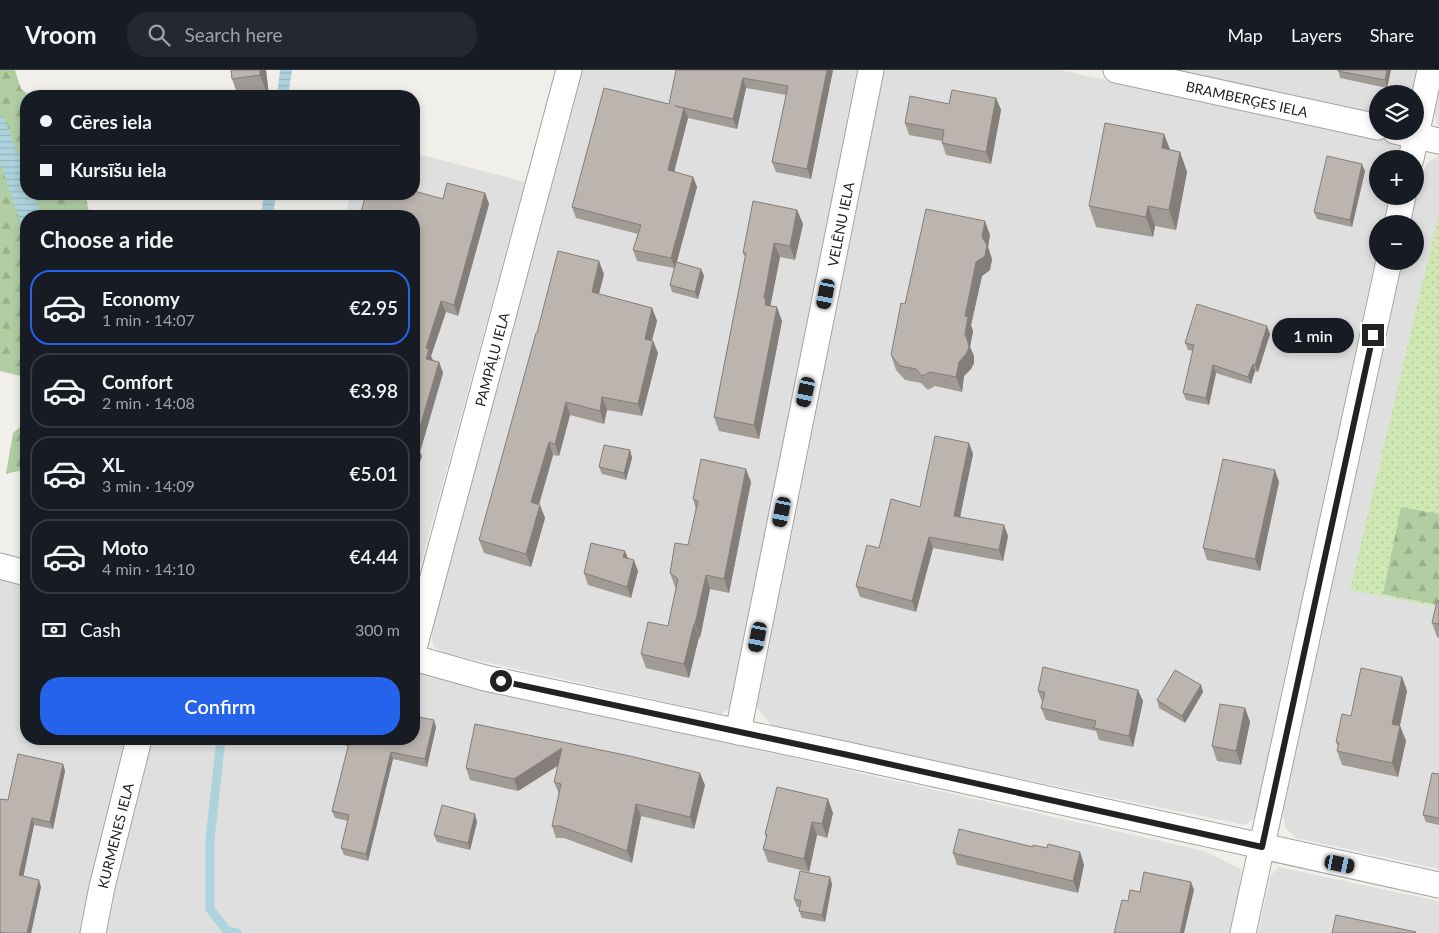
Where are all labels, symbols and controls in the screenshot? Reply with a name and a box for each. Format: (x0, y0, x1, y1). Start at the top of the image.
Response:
search box (127, 12, 477, 57)
text: Vroom (25, 20, 97, 49)
icon: search (145, 21, 173, 49)
text: Search here (185, 23, 283, 46)
text: Map (1227, 24, 1263, 46)
text: Layers (1291, 24, 1342, 46)
text: Share (1370, 24, 1414, 46)
street label: BRAMBERĢES IELA (1184, 77, 1310, 120)
map controls (1369, 85, 1424, 270)
button: layers (1369, 85, 1424, 140)
text: Cēres iela (70, 110, 152, 133)
button: + (1369, 150, 1424, 205)
text: Kursīšu iela (70, 158, 167, 181)
street label: VELĒNU IELA (823, 180, 857, 268)
button: − (1369, 215, 1424, 270)
text: Choose a ride (40, 226, 174, 253)
car (815, 278, 836, 310)
icon: car (42, 285, 87, 330)
text: Economy (102, 287, 180, 310)
text: €2.95 (349, 296, 398, 319)
text: 1 min · 14:07 (102, 310, 195, 329)
street label: PAMPĀĻU IELA (471, 310, 512, 408)
callout: 1 min (1273, 318, 1356, 352)
route end (1362, 324, 1384, 346)
text: 1 min (1293, 326, 1333, 345)
icon: car (42, 368, 87, 413)
text: Comfort (102, 370, 173, 393)
car (795, 376, 816, 408)
text: €3.98 (349, 379, 398, 402)
text: 2 min · 14:08 (102, 393, 195, 412)
icon: car (42, 451, 87, 496)
text: XL (102, 453, 125, 476)
text: €5.01 (349, 462, 398, 485)
text: 3 min · 14:09 (102, 476, 195, 495)
car (771, 496, 792, 528)
icon: car (42, 534, 87, 579)
text: Moto (102, 536, 148, 559)
text: €4.44 (349, 545, 398, 568)
text: 4 min · 14:10 (102, 559, 195, 578)
icon: cash (40, 616, 68, 644)
text: Cash (80, 618, 121, 641)
text: 300 m (355, 620, 400, 639)
car (747, 621, 768, 653)
route start (490, 670, 512, 692)
button: Confirm (40, 677, 400, 735)
street label: KURMENES IELA (94, 780, 136, 890)
car (1323, 854, 1356, 874)

